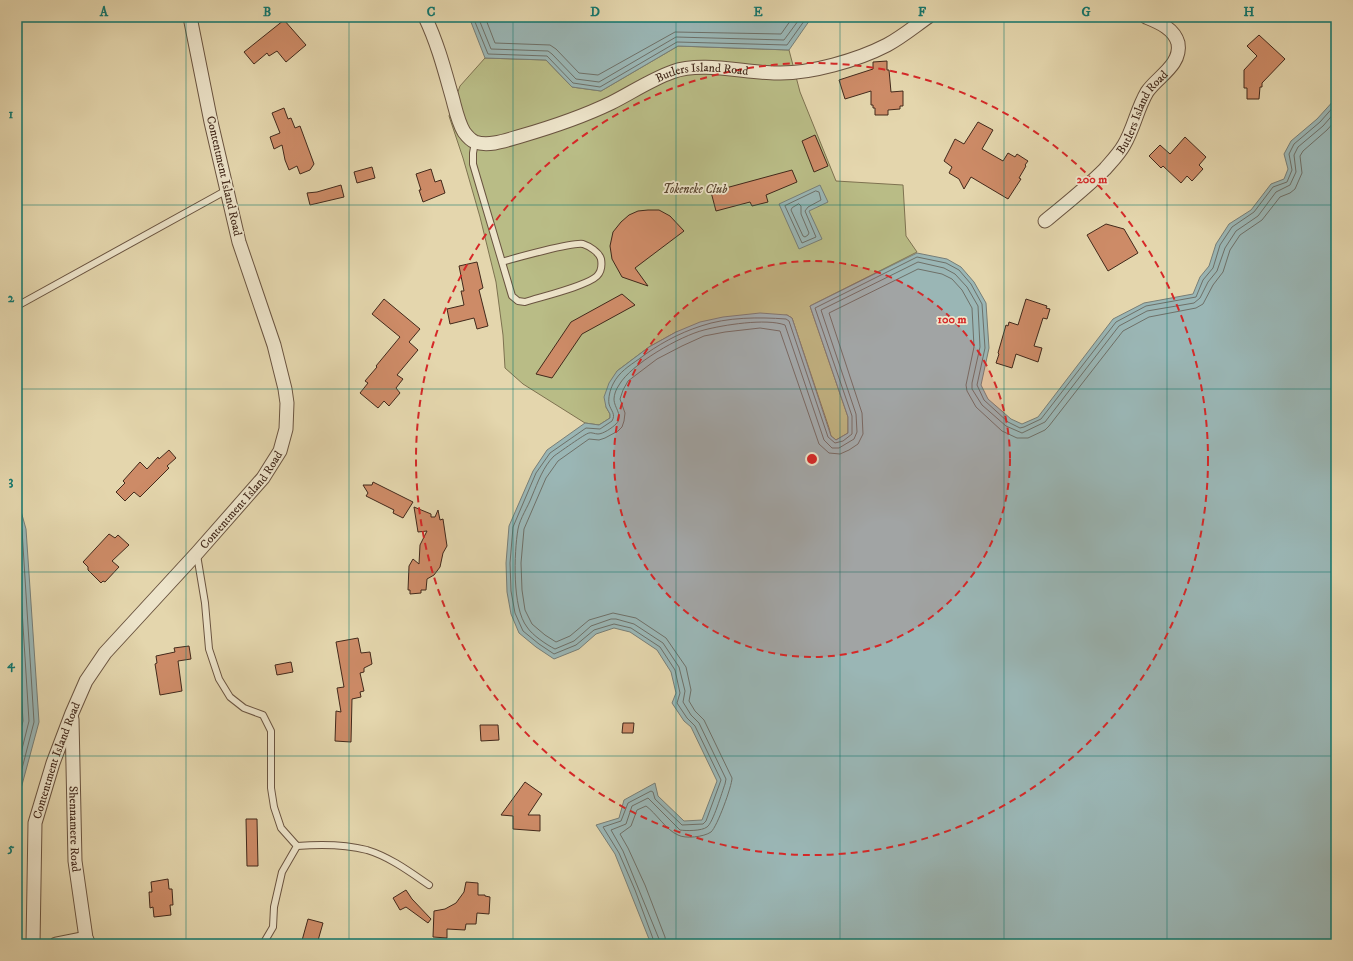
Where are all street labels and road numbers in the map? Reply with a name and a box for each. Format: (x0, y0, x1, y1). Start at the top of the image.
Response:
street label: Butlers Island Road (653, 60, 749, 86)
street label: Butlers Island Road (1113, 67, 1171, 157)
street label: Contentment Island Road (203, 115, 245, 237)
street label: Contentment Island Road (196, 448, 286, 552)
street label: Contentment Island Road (29, 700, 83, 821)
street label: Shennamere Road (66, 786, 84, 873)

